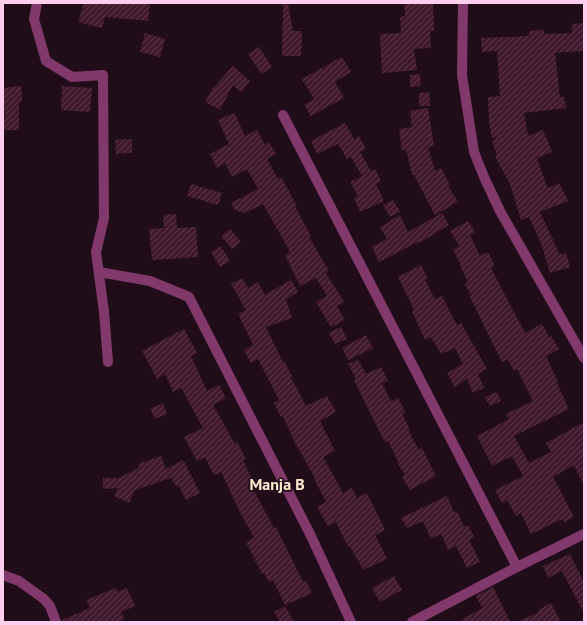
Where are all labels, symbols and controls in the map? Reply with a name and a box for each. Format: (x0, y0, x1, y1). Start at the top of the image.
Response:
district label: Manja B (249, 474, 305, 494)

